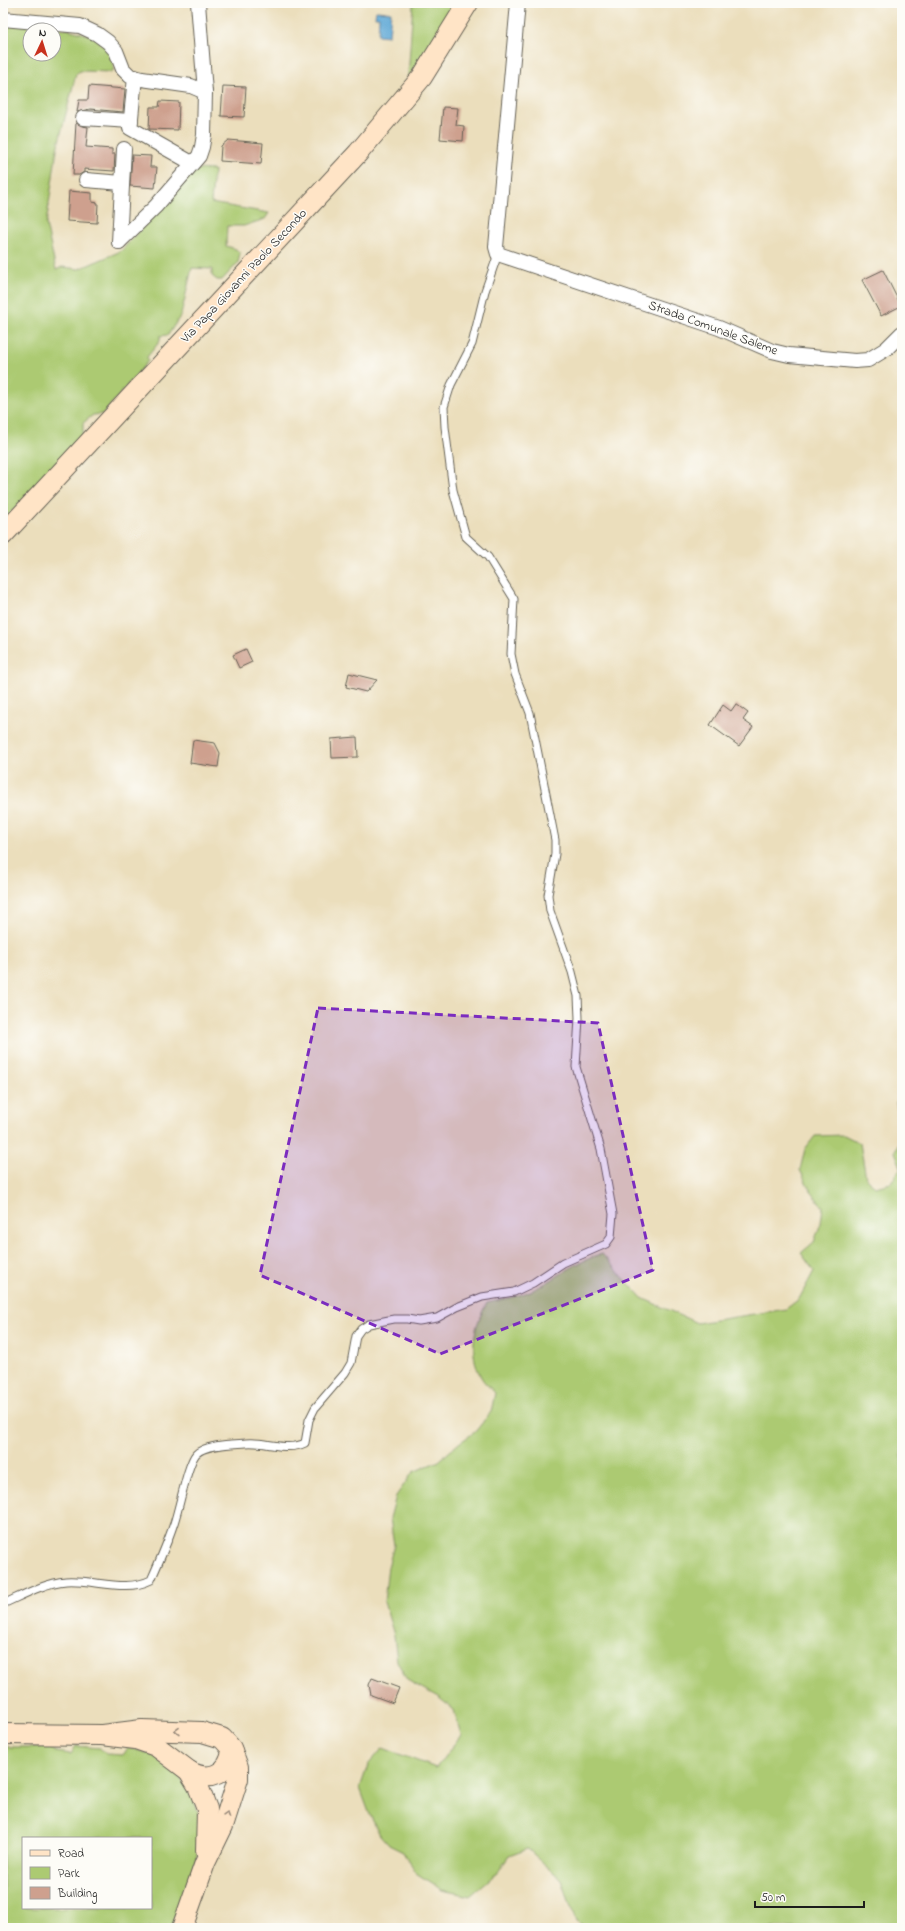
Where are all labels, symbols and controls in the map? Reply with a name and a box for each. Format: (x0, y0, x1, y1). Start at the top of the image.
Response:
north arrow (22, 22, 62, 62)
text: N (38, 25, 47, 41)
street label: Via Papa Giovanni Paolo Secondo (176, 204, 312, 348)
street label: Strada Comunale Saleme (646, 296, 781, 360)
one-way arrow (174, 1727, 180, 1735)
one-way arrow (222, 1812, 230, 1819)
legend (22, 1837, 152, 1909)
text: Road (58, 1845, 84, 1863)
text: Park (58, 1865, 80, 1883)
scale bar (755, 1883, 864, 1909)
text: Building (57, 1885, 97, 1904)
text: 50 m (761, 1889, 785, 1907)

